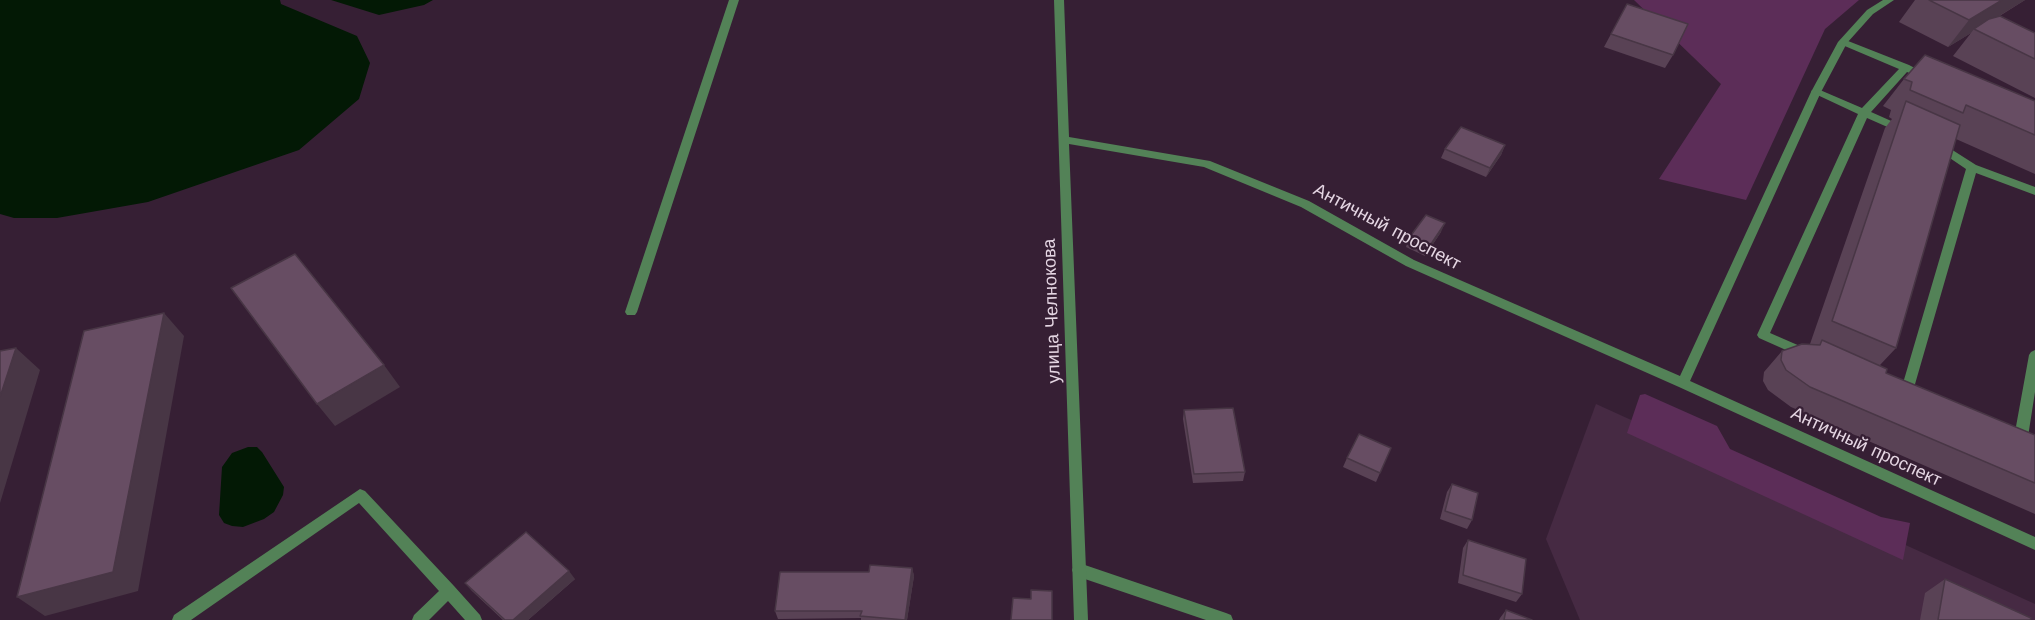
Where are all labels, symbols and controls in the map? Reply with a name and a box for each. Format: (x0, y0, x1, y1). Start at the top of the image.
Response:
street label: Античный проспект (1310, 179, 1464, 275)
street label: улица Челнокова (1039, 238, 1065, 384)
street label: Античный проспект (1787, 403, 1945, 491)

